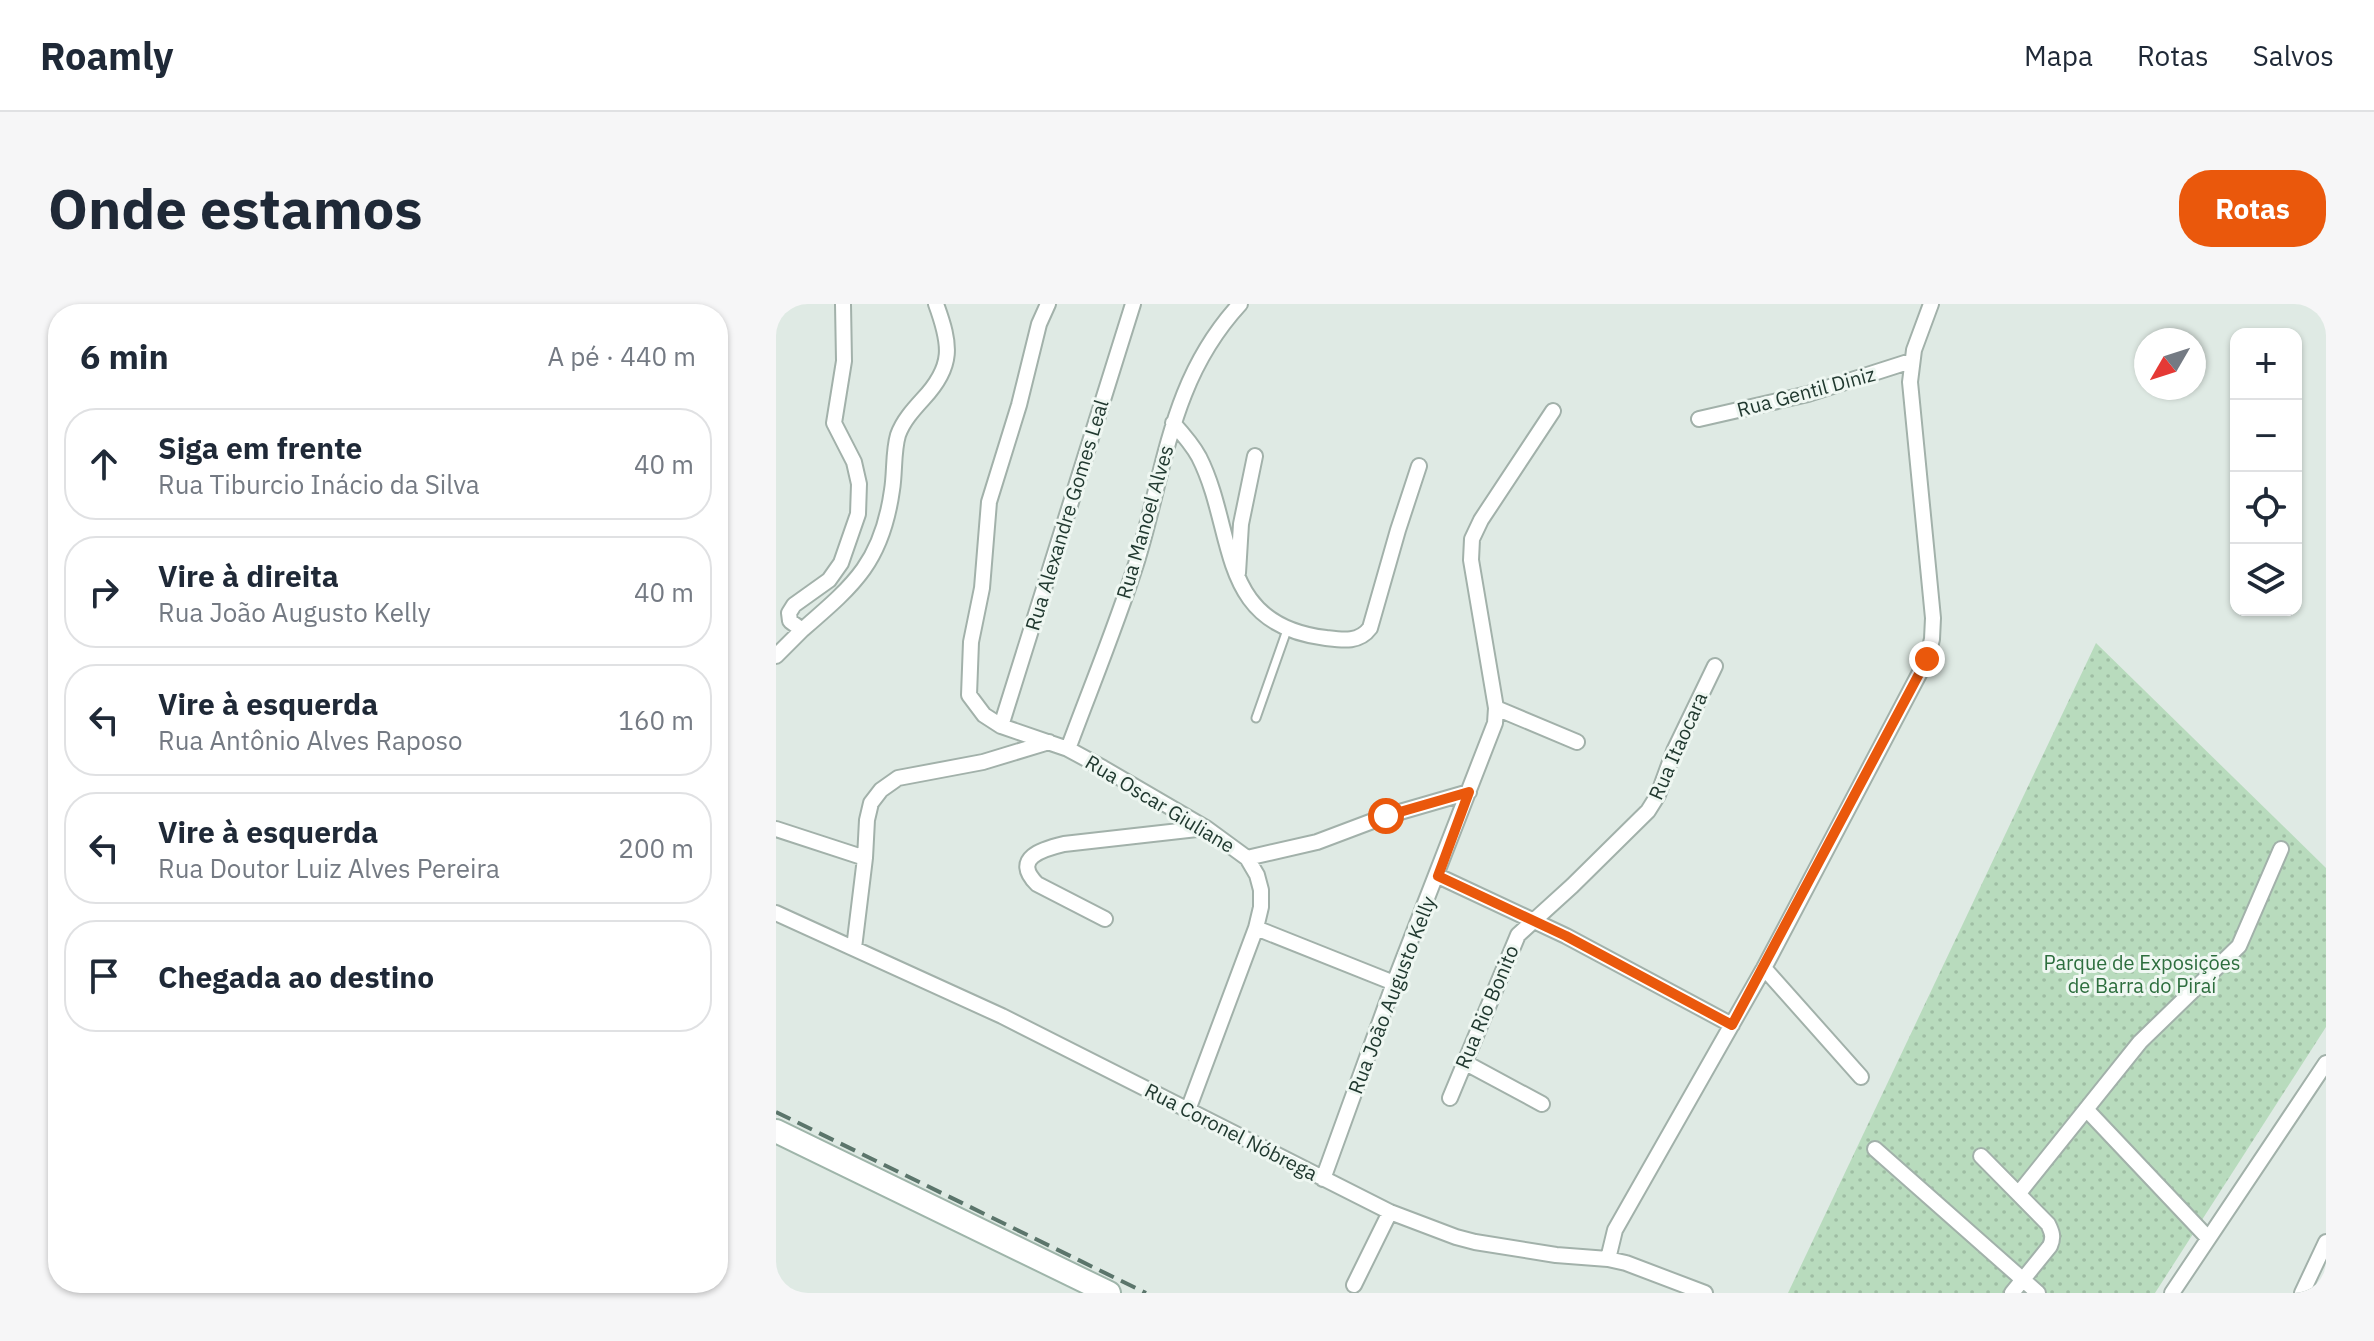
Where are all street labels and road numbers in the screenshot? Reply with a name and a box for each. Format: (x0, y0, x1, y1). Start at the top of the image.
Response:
street label: Rua Gentil Diniz (1734, 360, 1878, 423)
street label: Rua Alexandre Gomes Leal (1018, 396, 1115, 634)
street label: Rua Manoel Alves (1110, 442, 1179, 602)
street label: Rua Itaocara (1642, 687, 1713, 804)
street label: Rua Oscar Giuliane (1080, 748, 1240, 859)
street label: Rua João Augusto Kelly (1341, 892, 1442, 1098)
street label: Rua Rio Bonito (1448, 941, 1525, 1073)
street label: Rua Coronel Nóbrega (1140, 1076, 1322, 1187)

